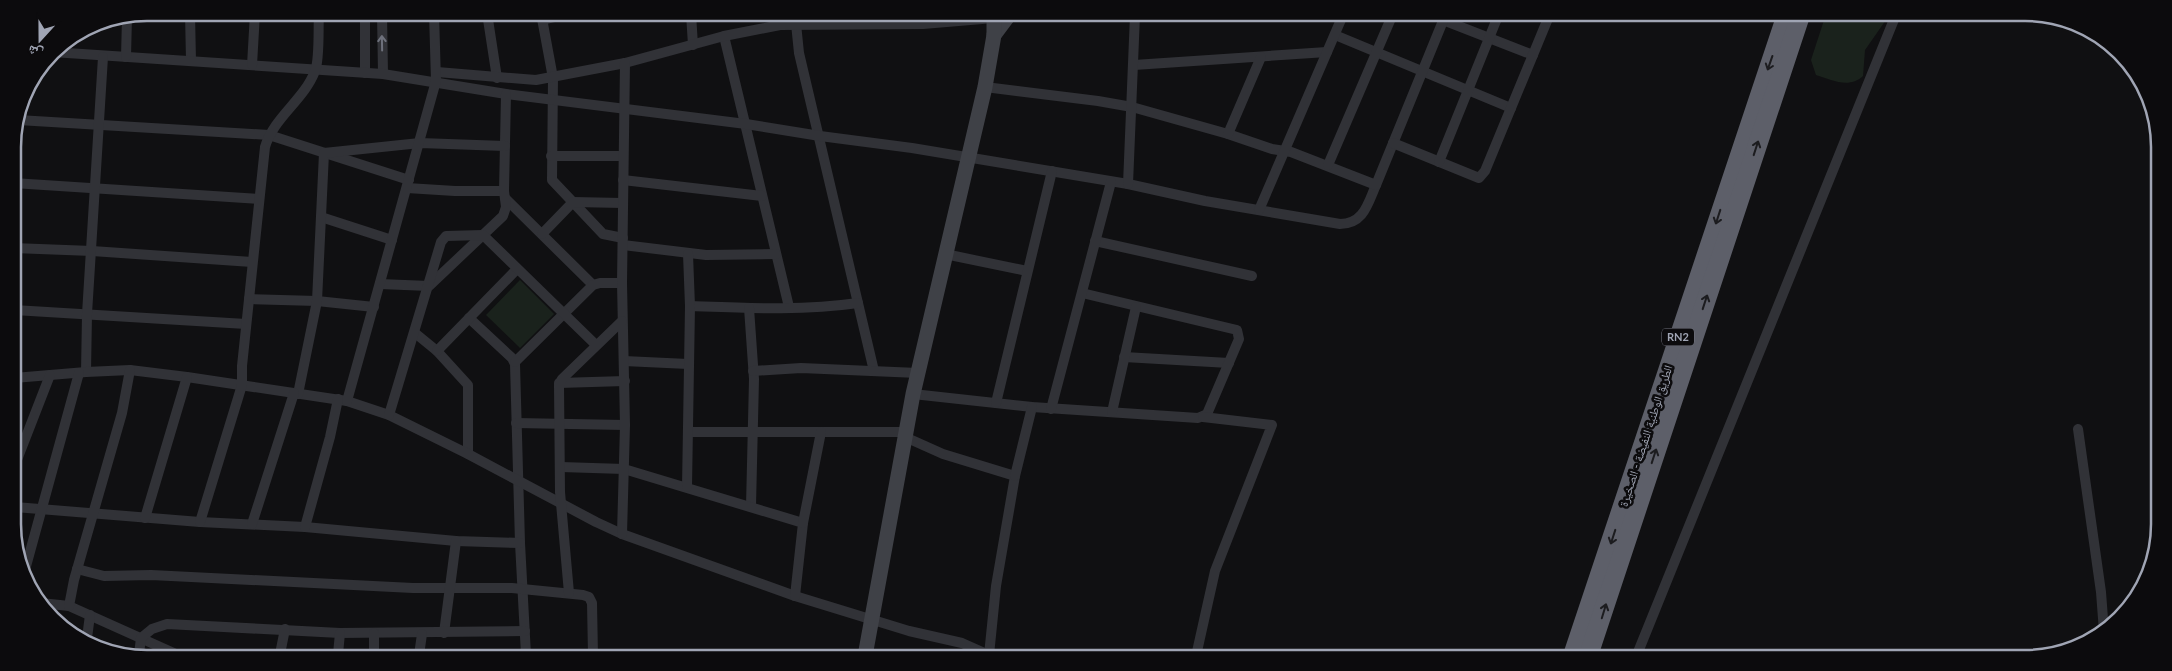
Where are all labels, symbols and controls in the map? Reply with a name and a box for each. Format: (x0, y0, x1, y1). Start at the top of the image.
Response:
north arrow (15, 15, 65, 65)
one-way arrow (378, 36, 387, 52)
text: ش (25, 41, 46, 63)
one-way arrow (1765, 54, 1774, 70)
one-way arrow (1752, 140, 1762, 156)
one-way arrow (1713, 208, 1722, 224)
one-way arrow (1701, 295, 1710, 311)
road number: RN2 (1662, 328, 1694, 346)
street label: الطريق الوطنية النفيضة - الصخيرة (1616, 363, 1676, 509)
one-way arrow (1650, 449, 1659, 465)
one-way arrow (1608, 529, 1617, 545)
one-way arrow (1599, 603, 1609, 619)

